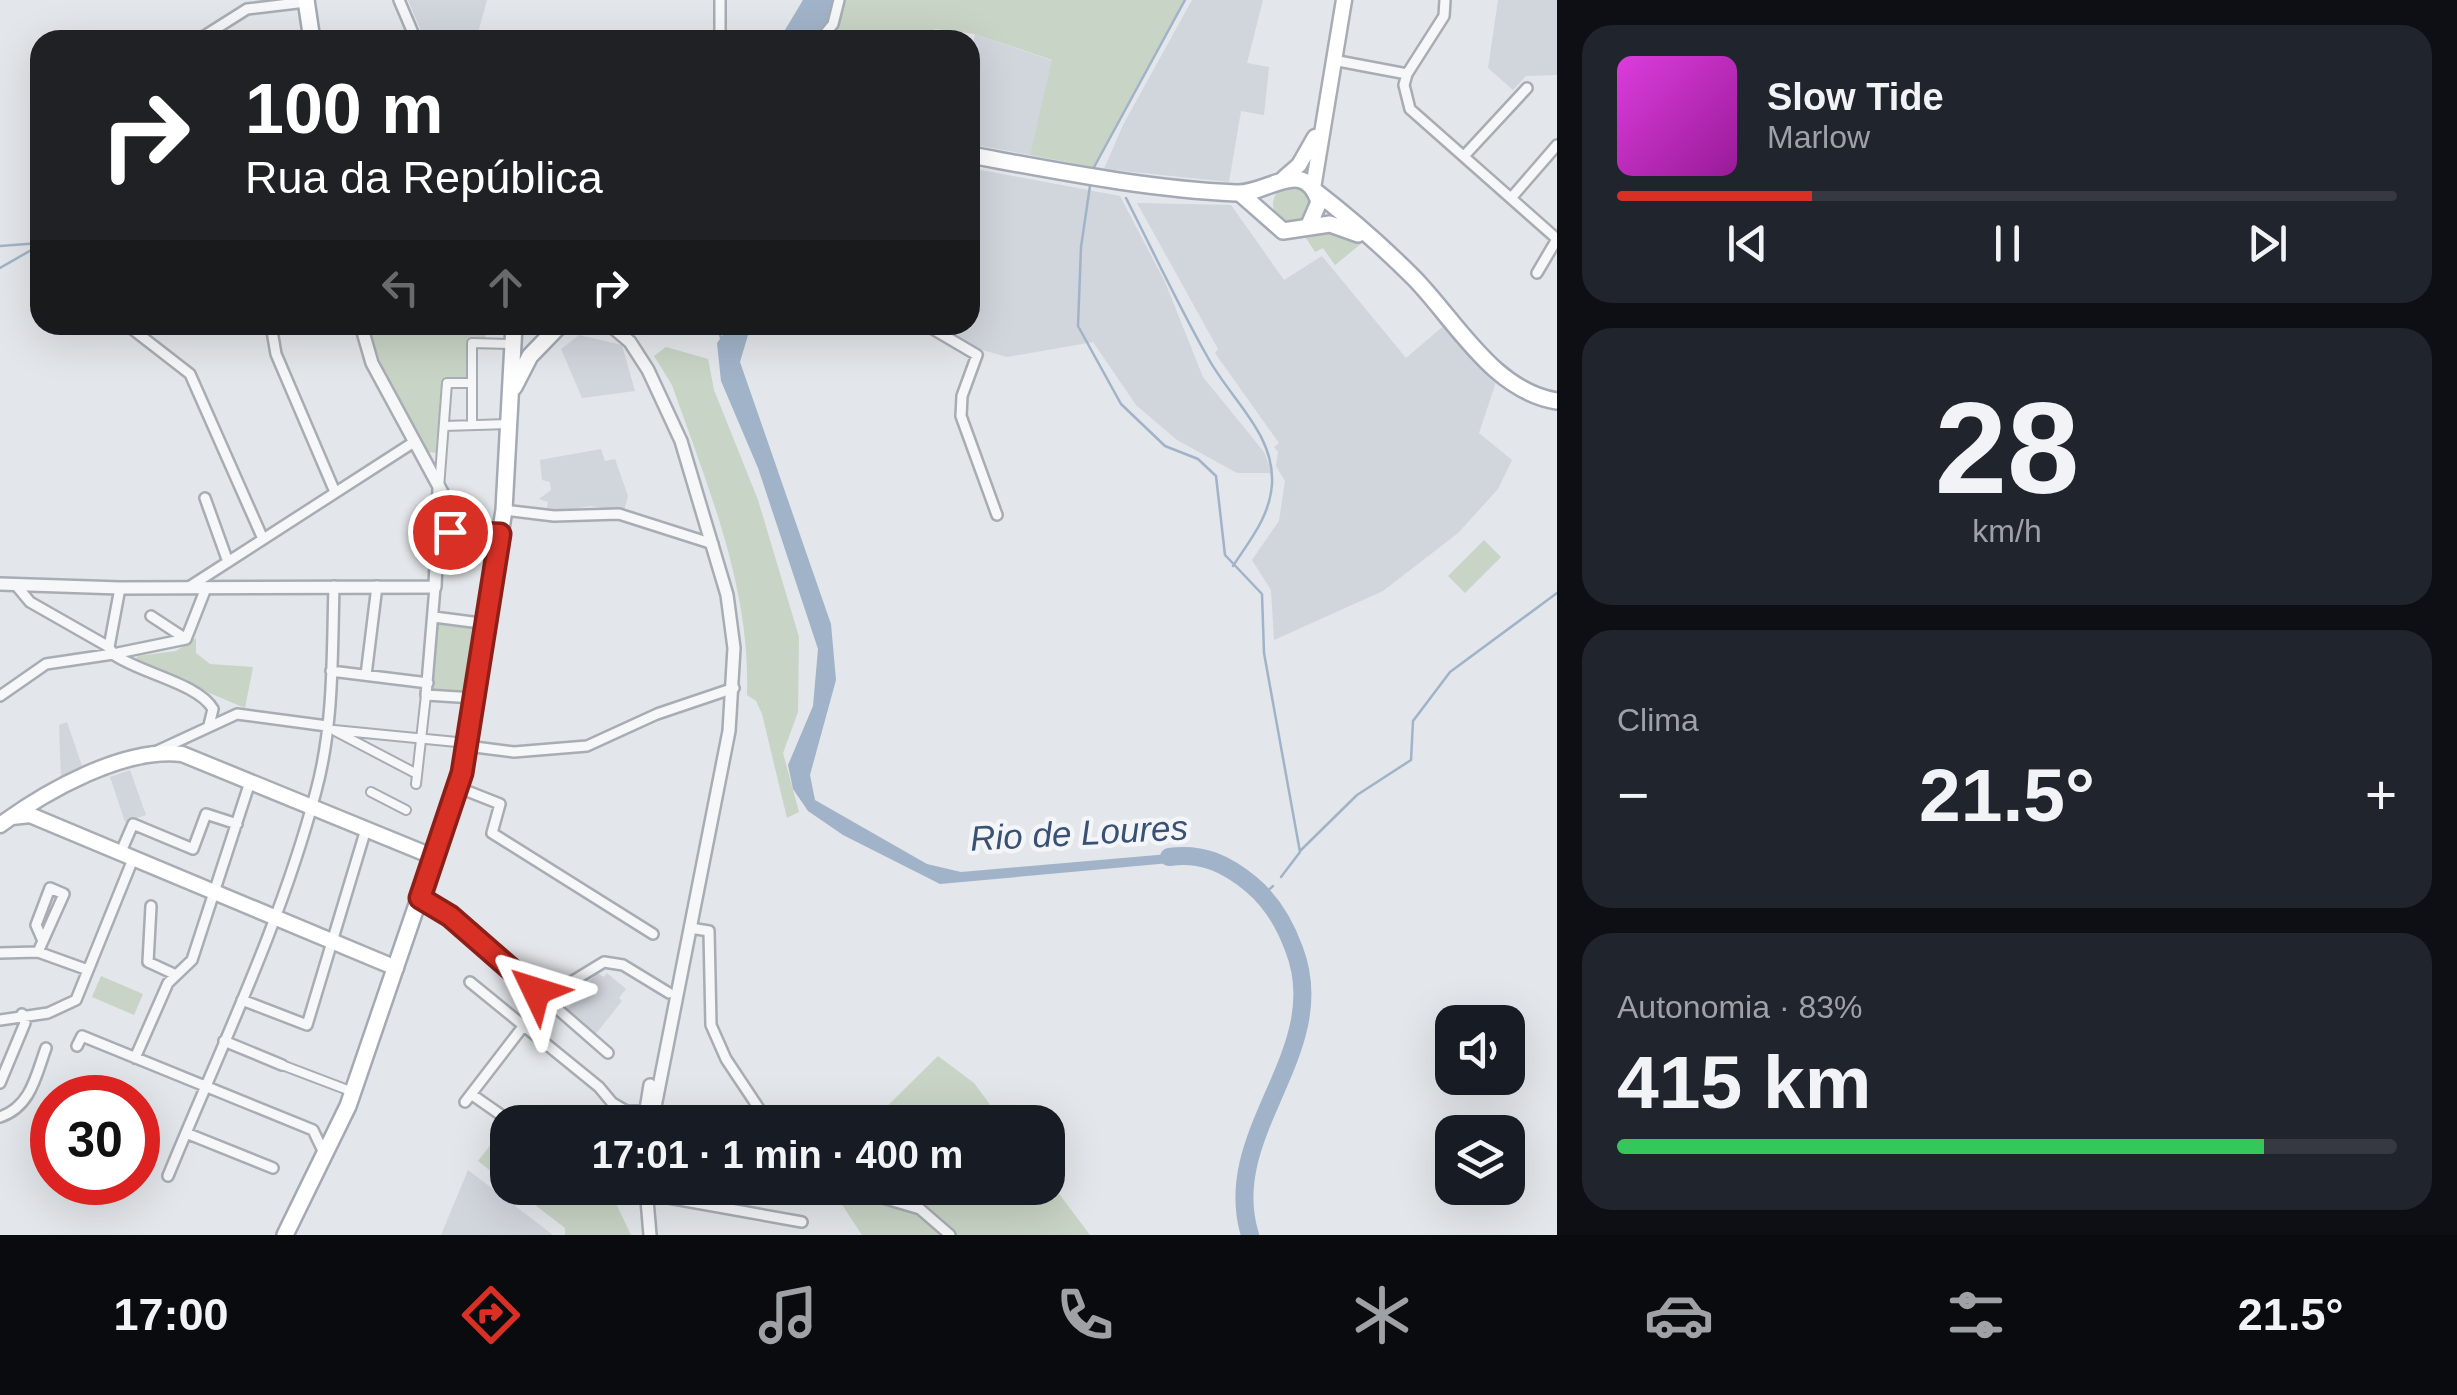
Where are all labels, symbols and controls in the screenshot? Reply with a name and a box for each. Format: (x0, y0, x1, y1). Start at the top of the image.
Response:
icon: right (80, 70, 210, 200)
text: 100 m (245, 70, 443, 148)
text: Slow Tide (1767, 76, 1944, 118)
text: Marlow (1767, 119, 1870, 155)
text: Rua da República (245, 152, 603, 203)
icon: previous (1720, 216, 1775, 271)
icon: pause (1980, 216, 2035, 271)
icon: next (2240, 216, 2295, 271)
icon: left (373, 260, 428, 315)
icon: ahead (478, 260, 533, 315)
icon: right (583, 260, 638, 315)
text: 28 (1935, 375, 2079, 521)
pin (408, 490, 493, 575)
icon: arrive (423, 505, 478, 560)
text: km/h (1972, 513, 2042, 549)
text: Clima (1617, 702, 1699, 738)
text: 21.5° (1919, 753, 2095, 837)
text: − (1617, 764, 1649, 826)
text: + (2365, 764, 2397, 826)
water label: Rio de Loures (969, 807, 1189, 858)
position arrow (484, 939, 588, 1043)
text: Autonomia · 83% (1617, 989, 1862, 1025)
map controls (1435, 1005, 1525, 1205)
button: sound (1435, 1005, 1525, 1095)
text: 415 km (1617, 1040, 1871, 1124)
speed limit sign: 30 (30, 1075, 160, 1205)
button: layers (1435, 1115, 1525, 1205)
text: 17:01 · 1 min · 400 m (592, 1134, 963, 1176)
icon: directions (456, 1280, 526, 1350)
icon: music (753, 1280, 823, 1350)
icon: phone (1050, 1280, 1120, 1350)
icon: climate (1347, 1280, 1417, 1350)
icon: car (1644, 1280, 1714, 1350)
icon: filters (1941, 1280, 2011, 1350)
text: 17:00 (114, 1289, 229, 1340)
text: 21.5° (2238, 1289, 2343, 1340)

